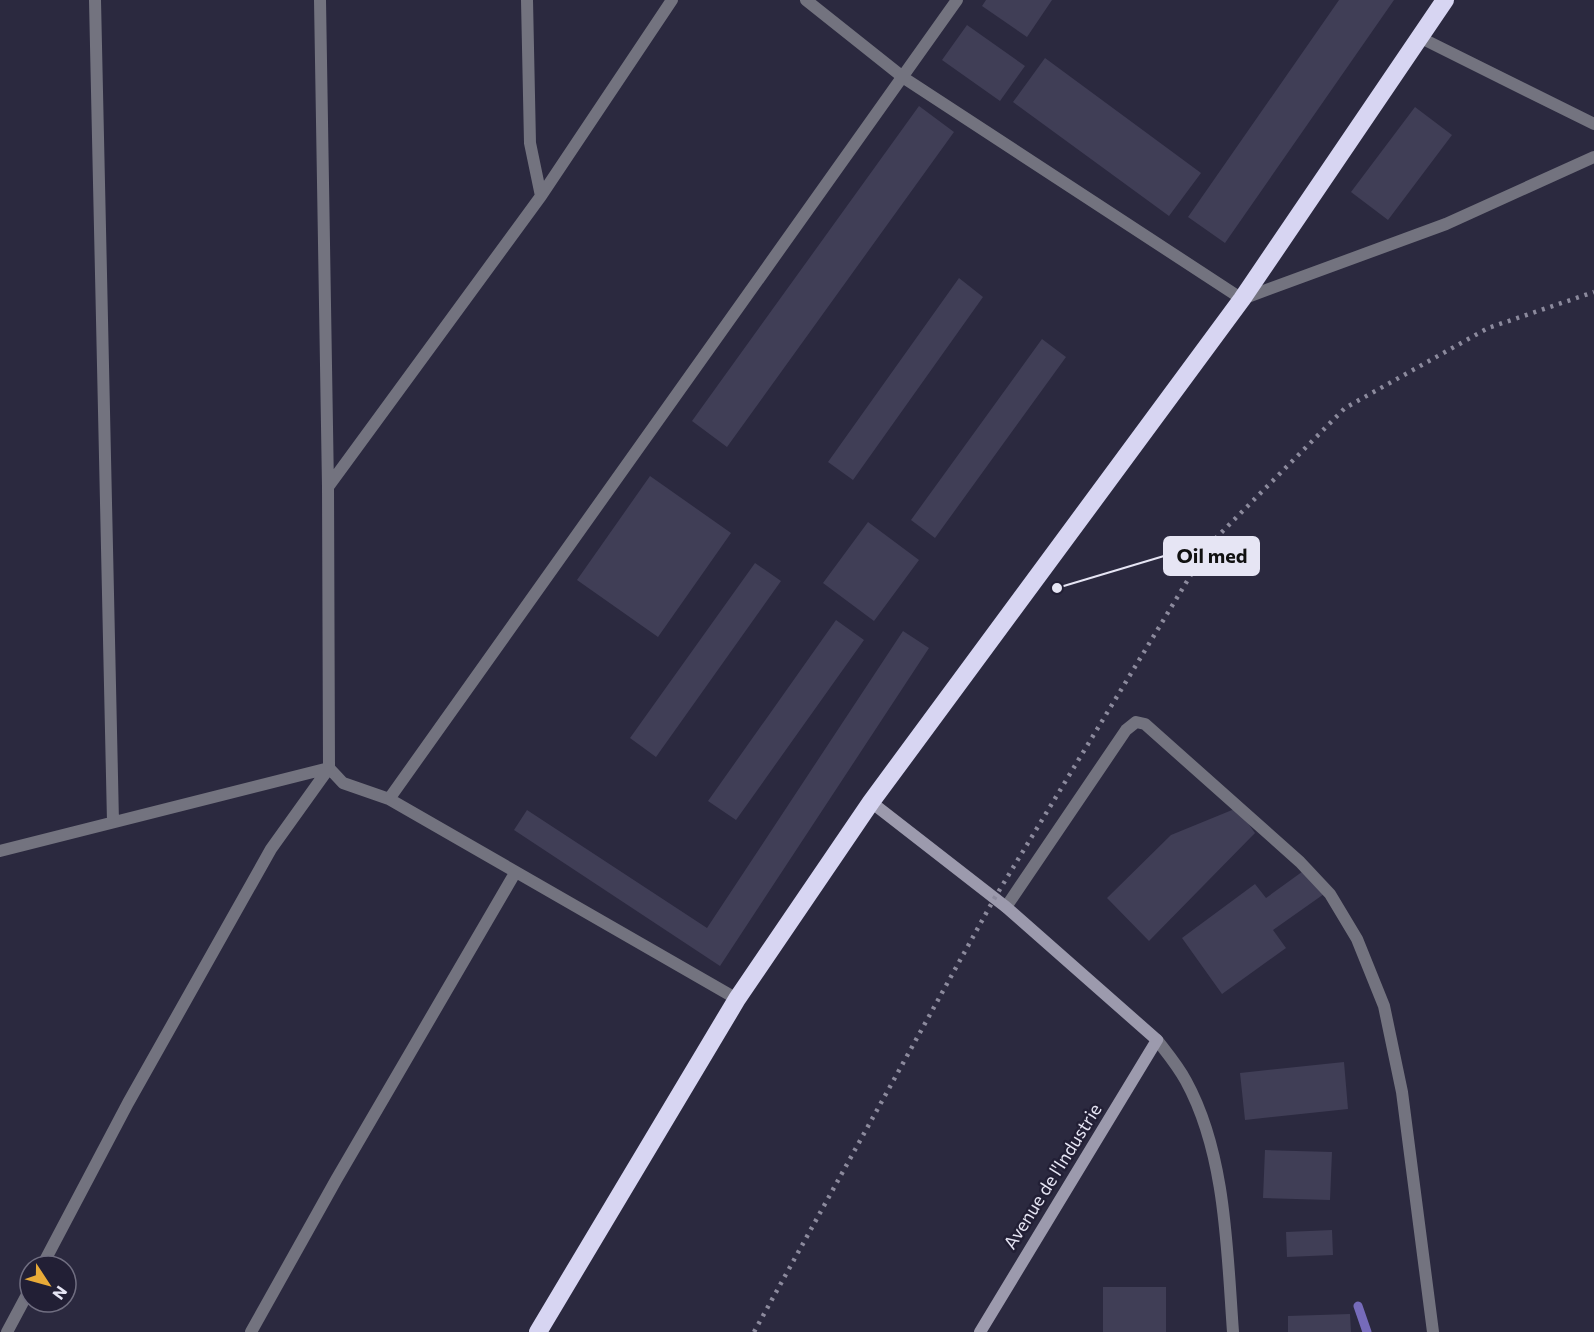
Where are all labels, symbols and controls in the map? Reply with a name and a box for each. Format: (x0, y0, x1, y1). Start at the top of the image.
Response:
callout: Oil med (1164, 537, 1259, 575)
text: Oil med (1177, 543, 1247, 567)
street label: Avenue de l'Industrie (998, 1099, 1106, 1253)
north arrow (18, 1254, 78, 1314)
text: N (49, 1283, 72, 1304)

